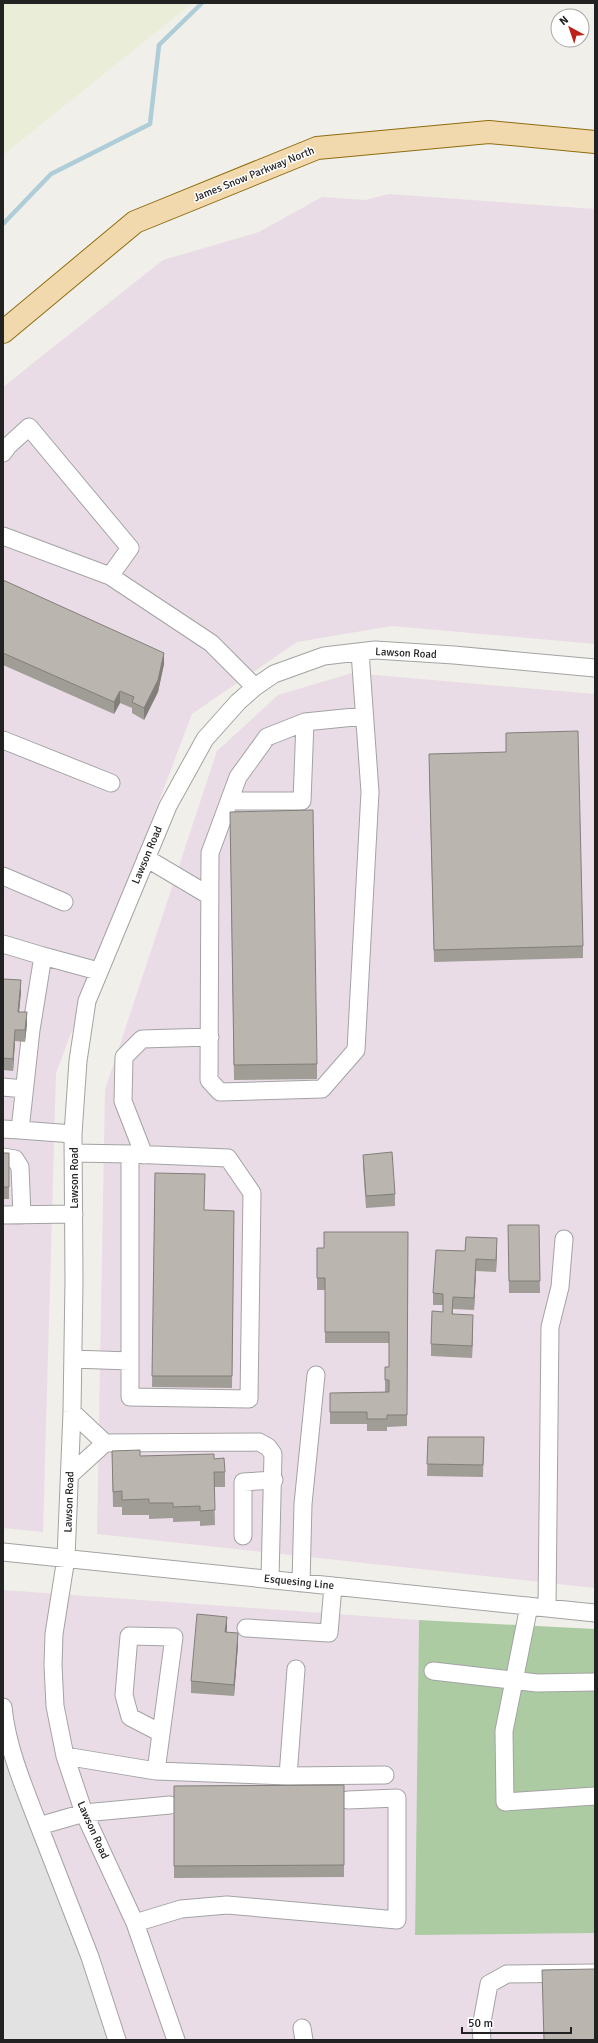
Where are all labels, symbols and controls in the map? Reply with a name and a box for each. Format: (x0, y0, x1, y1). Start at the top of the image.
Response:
north arrow (550, 8, 590, 48)
text: N (557, 13, 571, 28)
street label: James Snow Parkway North (192, 144, 316, 204)
street label: Lawson Road (375, 645, 437, 661)
street label: Lawson Road (129, 824, 165, 886)
street label: Lawson Road (68, 1147, 81, 1209)
street label: Lawson Road (61, 1471, 77, 1533)
street label: Esquesing Line (263, 1572, 335, 1592)
street label: Lawson Road (75, 1799, 112, 1861)
scale bar (462, 2009, 571, 2035)
text: 50 m (468, 2016, 493, 2031)

